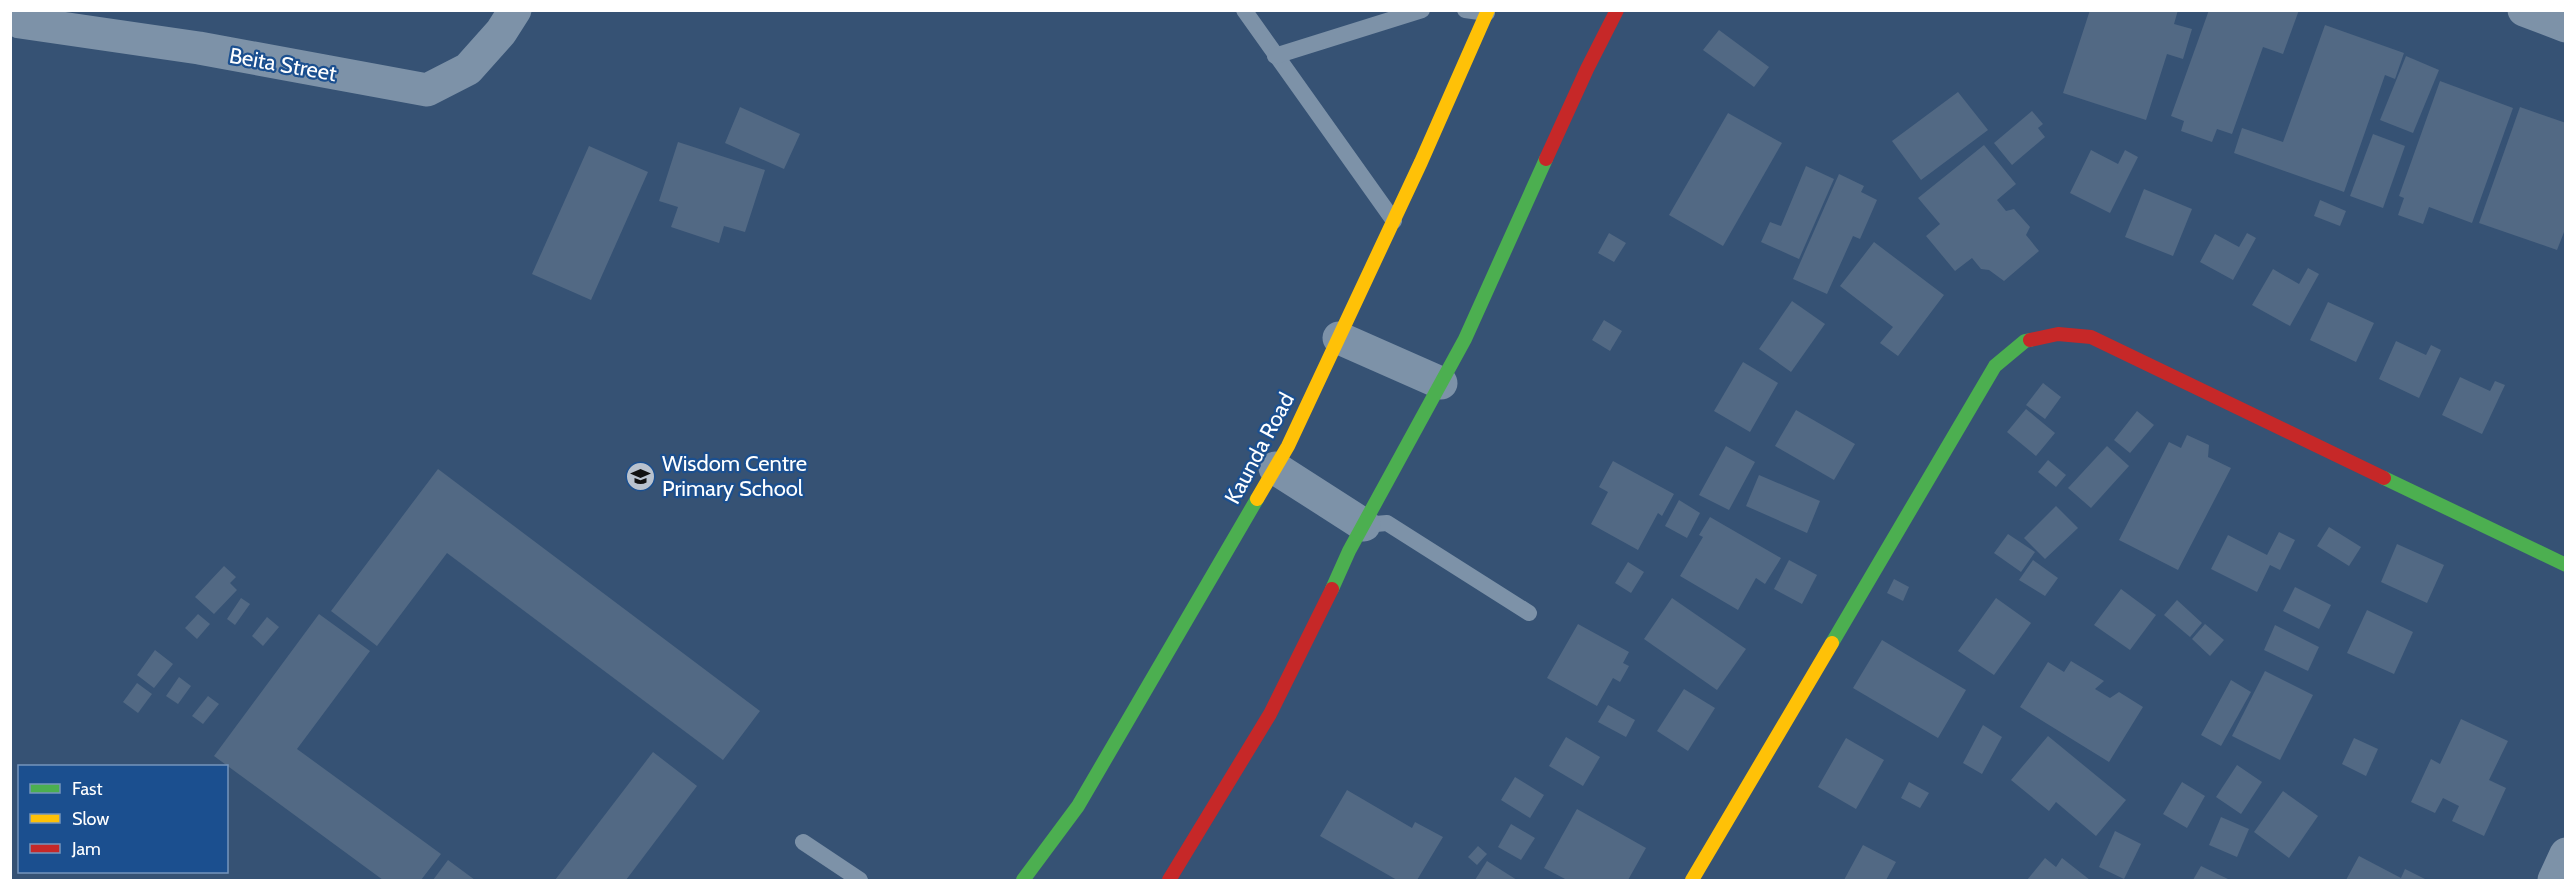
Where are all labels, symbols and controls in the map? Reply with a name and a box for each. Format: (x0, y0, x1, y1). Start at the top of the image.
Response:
street label: Beita Street (227, 42, 339, 87)
street label: Kaunda Road (1219, 388, 1300, 509)
place label: Wisdom Centre Primary School (662, 450, 807, 502)
school or university icon: Wisdom Centre Primary School (625, 460, 657, 492)
legend (18, 765, 228, 873)
text: Fast (72, 778, 103, 800)
text: Slow (72, 808, 109, 830)
text: Jam (71, 838, 101, 860)

